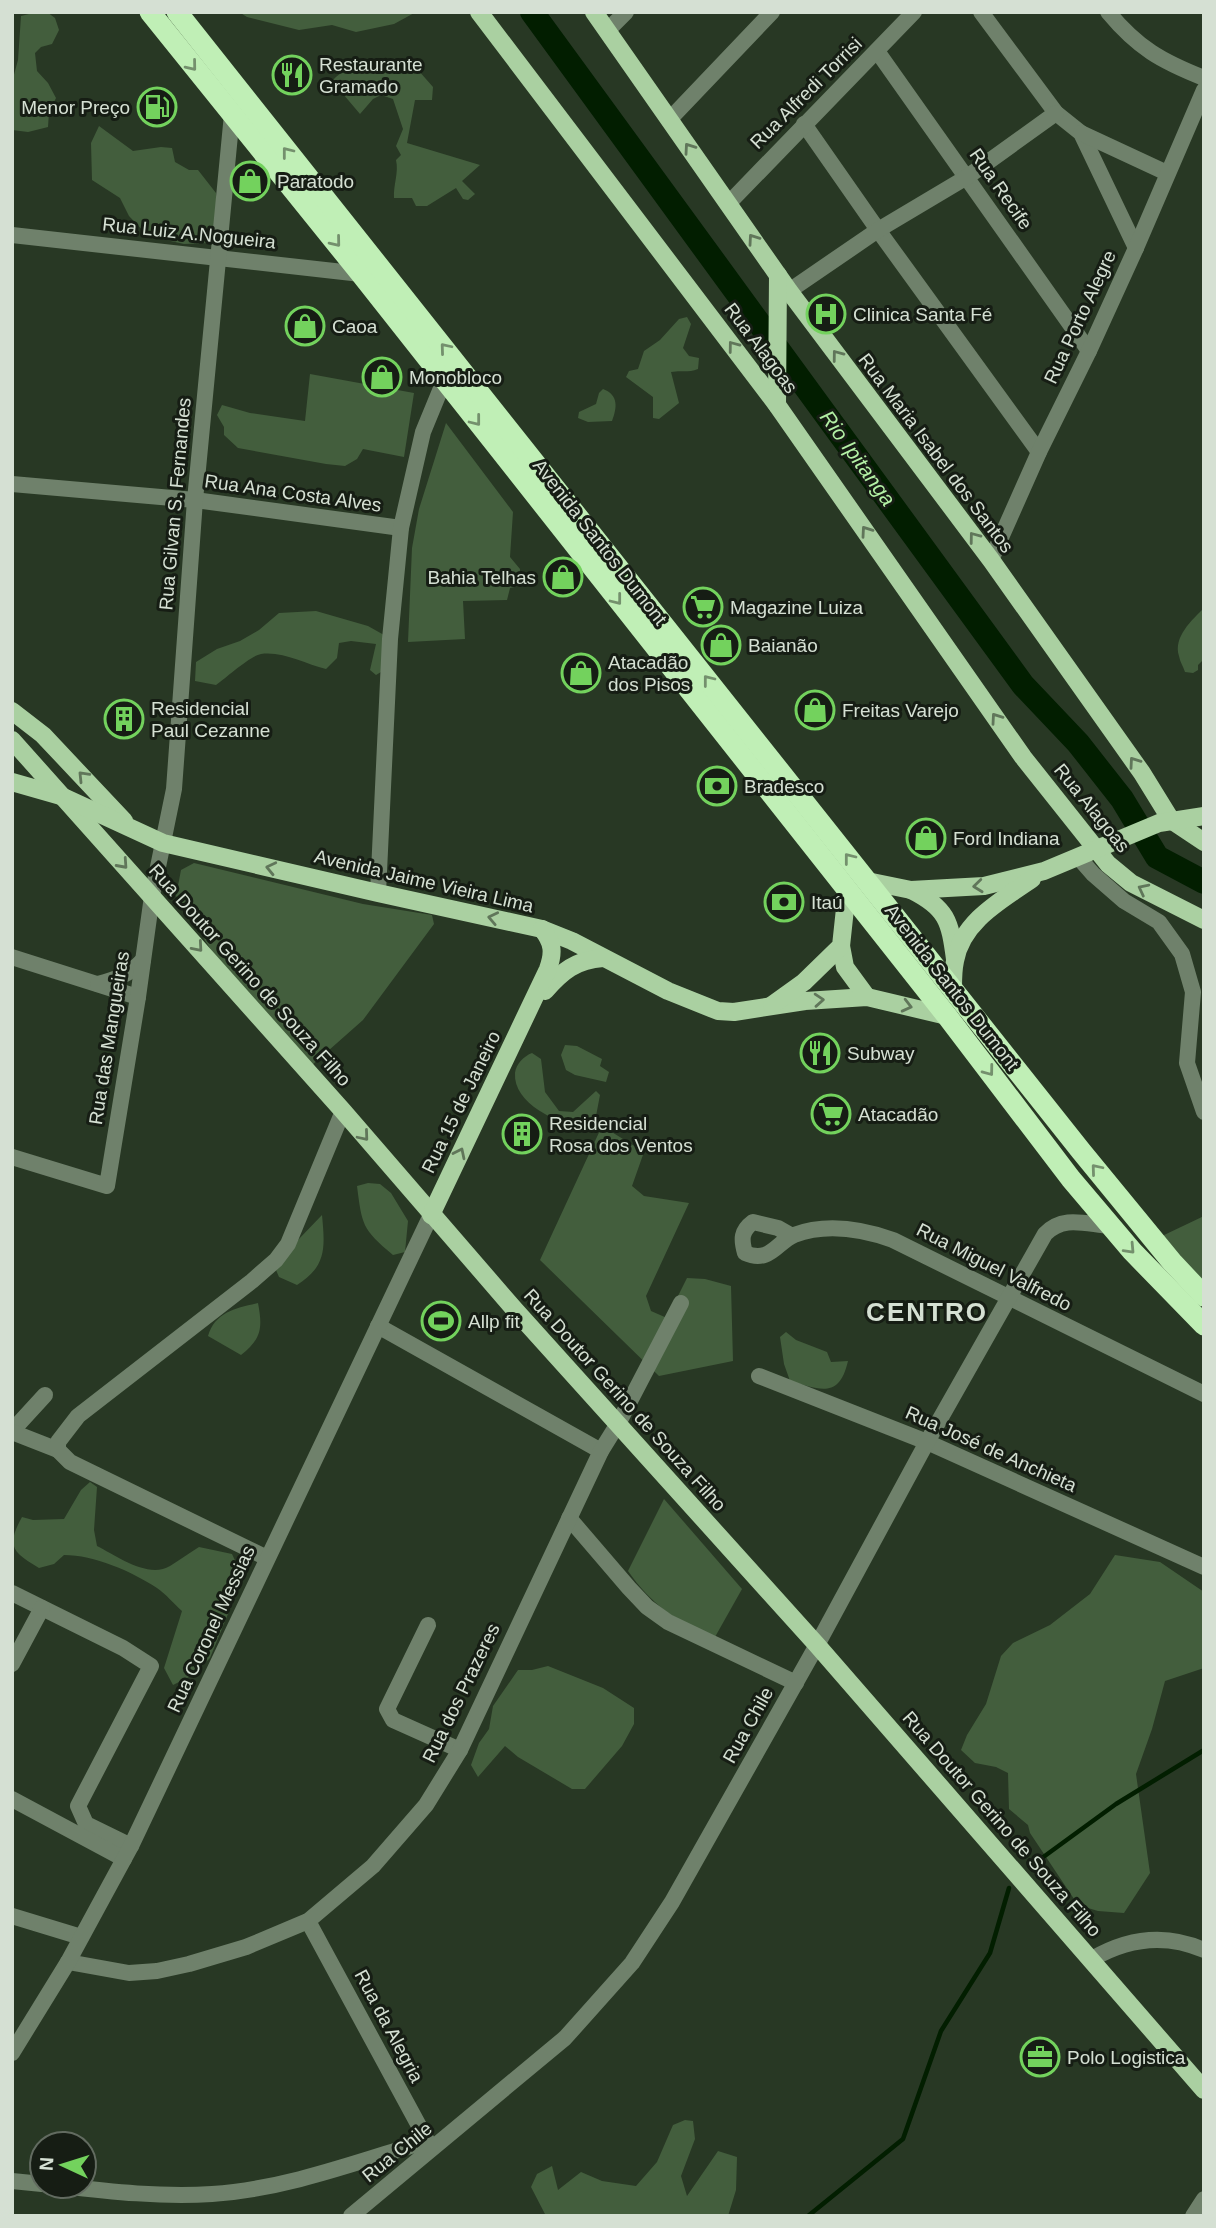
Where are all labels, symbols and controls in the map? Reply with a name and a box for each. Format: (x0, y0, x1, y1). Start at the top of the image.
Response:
street label: Rua Alfredi Torrisi (746, 33, 866, 153)
restaurant icon: Restaurante Gramado (271, 54, 313, 96)
place label: Restaurante Gramado (319, 54, 423, 97)
one-way arrow (184, 57, 196, 70)
fuel station icon: Menor Preço (136, 86, 178, 128)
place label: Menor Preço (21, 97, 130, 118)
one-way arrow (685, 143, 697, 156)
street label: Rua Recife (965, 144, 1037, 234)
one-way arrow (282, 147, 295, 159)
shop icon: Paratodo (229, 160, 271, 202)
place label: Paratodo (277, 171, 354, 192)
street label: Rua Luiz A.Nogueira (101, 213, 277, 253)
one-way arrow (749, 234, 761, 247)
one-way arrow (327, 235, 340, 247)
street label: Rua Porto Alegre (1040, 247, 1120, 387)
hospital icon: Clinica Santa Fé (805, 293, 847, 335)
street label: Rua Alagoas (720, 299, 802, 397)
place label: Clinica Santa Fé (853, 304, 992, 325)
shop icon: Caoa (284, 305, 326, 347)
place label: Caoa (332, 316, 378, 337)
one-way arrow (729, 341, 742, 354)
one-way arrow (441, 343, 453, 356)
street label: Rua Maria Isabel dos Santos (854, 349, 1018, 557)
one-way arrow (833, 351, 846, 363)
shop icon: Monobloco (361, 356, 403, 398)
place label: Monobloco (409, 367, 502, 388)
street label: Rua Gilvan S. Fernandes (155, 397, 195, 611)
water label: Rio Ipitanga (816, 406, 900, 510)
one-way arrow (467, 414, 480, 426)
street label: Avenida Santos Dumont (529, 455, 672, 630)
street label: Rua Ana Costa Alves (203, 470, 383, 516)
one-way arrow (862, 526, 874, 539)
one-way arrow (969, 533, 982, 545)
shop icon: Bahia Telhas (542, 556, 584, 598)
place label: Bahia Telhas (428, 567, 536, 588)
supermarket icon: Magazine Luiza (682, 586, 724, 628)
one-way arrow (608, 592, 621, 604)
place label: Magazine Luiza (730, 597, 864, 618)
shop icon: Baianão (700, 624, 742, 666)
place label: Baianão (748, 635, 818, 656)
shop icon: Atacadão dos Pisos (560, 652, 602, 694)
place label: Atacadão dos Pisos (608, 652, 690, 695)
one-way arrow (704, 675, 716, 688)
shop icon: Freitas Varejo (794, 689, 836, 731)
building icon: Residencial Paul Cezanne (103, 698, 145, 740)
place label: Residencial Paul Cezanne (151, 698, 270, 741)
place label: Freitas Varejo (842, 700, 959, 721)
one-way arrow (992, 713, 1004, 726)
one-way arrow (1130, 757, 1143, 770)
street label: Rua Alagoas (1050, 760, 1134, 856)
bank icon: Bradesco (696, 765, 738, 807)
one-way arrow (78, 771, 91, 784)
place label: Bradesco (744, 776, 824, 797)
shop icon: Ford Indiana (905, 817, 947, 859)
place label: Ford Indiana (953, 828, 1060, 849)
street label: Avenida Jaime Vieira Lima (312, 846, 536, 917)
one-way arrow (845, 854, 857, 867)
one-way arrow (115, 856, 128, 869)
street label: Rua Doutor Gerino de Souza Filho (145, 860, 355, 1090)
one-way arrow (265, 862, 277, 876)
one-way arrow (972, 878, 983, 893)
bank icon: Itaú (763, 881, 805, 923)
one-way arrow (1138, 883, 1150, 897)
place label: Itaú (811, 892, 843, 913)
street label: Avenida Santos Dumont (881, 900, 1024, 1075)
one-way arrow (487, 912, 499, 926)
one-way arrow (189, 939, 202, 952)
street label: Rua das Mangueiras (85, 950, 133, 1126)
one-way arrow (814, 993, 825, 1008)
one-way arrow (901, 998, 913, 1012)
street label: Rua 15 de Janeiro (418, 1028, 504, 1176)
restaurant icon: Subway (799, 1032, 841, 1074)
place label: Subway (847, 1043, 915, 1064)
one-way arrow (980, 1063, 993, 1075)
supermarket icon: Atacadão (810, 1093, 852, 1135)
place label: Atacadão (858, 1104, 938, 1125)
building icon: Residencial Rosa dos Ventos (501, 1113, 543, 1155)
place label: Residencial Rosa dos Ventos (549, 1113, 693, 1156)
one-way arrow (356, 1128, 368, 1141)
one-way arrow (452, 1148, 466, 1160)
one-way arrow (1092, 1165, 1104, 1178)
street label: Rua Miguel Valfredo (913, 1219, 1075, 1315)
one-way arrow (1122, 1241, 1134, 1254)
street label: Rua Doutor Gerino de Souza Filho (520, 1285, 730, 1515)
district label: CENTRO (866, 1297, 988, 1327)
sports icon: Allp fit (420, 1300, 462, 1342)
place label: Allp fit (468, 1311, 520, 1332)
street label: Rua José de Anchieta (902, 1402, 1080, 1496)
street label: Rua Coronel Messias (163, 1542, 259, 1716)
street label: Rua dos Prazeres (418, 1620, 504, 1766)
street label: Rua Chile (719, 1683, 777, 1767)
street label: Rua Doutor Gerino de Souza Filho (898, 1707, 1106, 1941)
street label: Rua da Alegria (350, 1966, 428, 2086)
office icon: Polo Logistica (1019, 2036, 1061, 2078)
place label: Polo Logistica (1067, 2047, 1186, 2068)
street label: Rua Chile (358, 2118, 436, 2186)
north arrow (28, 2130, 98, 2200)
text: N (36, 2156, 57, 2171)

